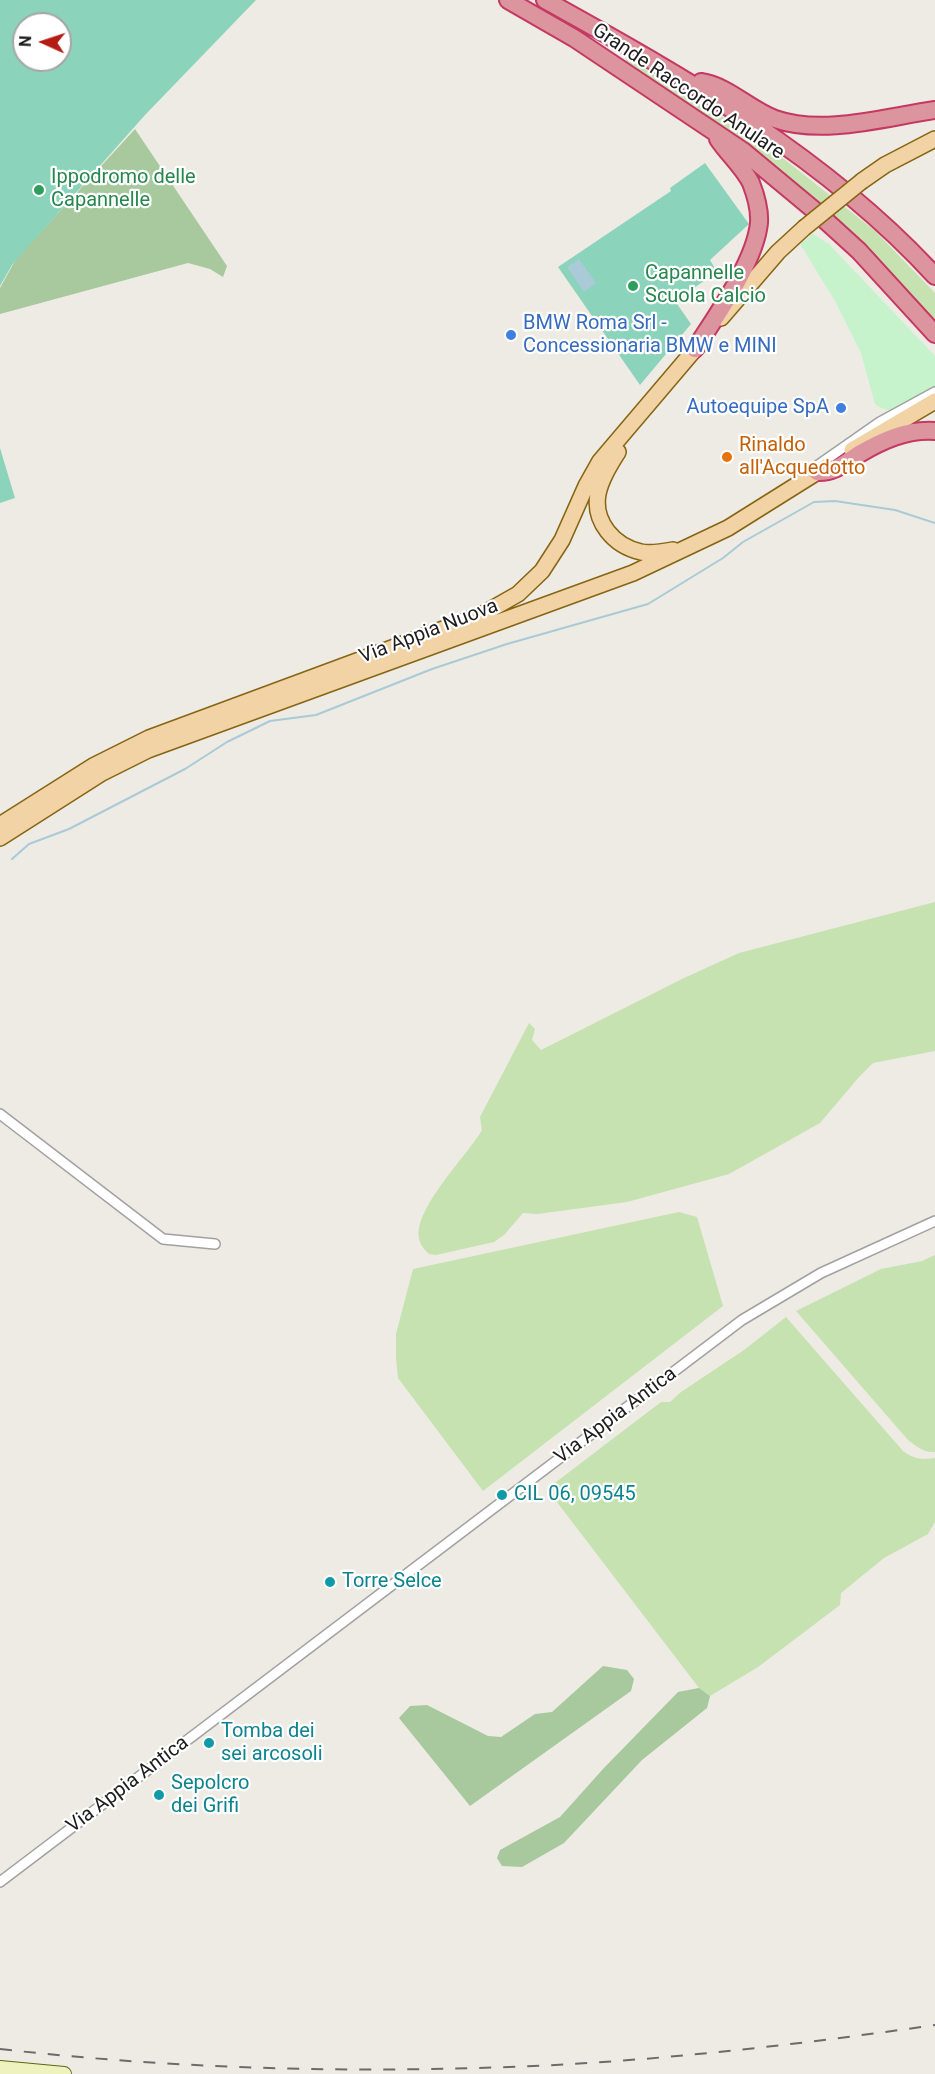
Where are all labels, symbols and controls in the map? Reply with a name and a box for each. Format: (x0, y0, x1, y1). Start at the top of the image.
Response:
north arrow (12, 12, 72, 72)
street label: Grande Raccordo Anulare (587, 19, 789, 165)
text: N (16, 35, 35, 47)
place label: Ippodromo delle Capannelle (51, 166, 196, 213)
marker: Ippodromo delle Capannelle (32, 183, 46, 197)
place label: Capannelle Scuola Calcio (645, 262, 766, 309)
marker: Capannelle Scuola Calcio (626, 279, 640, 293)
place label: BMW Roma Srl - Concessionaria BMW e MINI (523, 312, 777, 359)
marker: BMW Roma Srl - Concessionaria BMW e MINI (504, 328, 518, 342)
place label: Autoequipe SpA (686, 396, 829, 420)
marker: Autoequipe SpA (834, 401, 848, 415)
place label: Rinaldo all'Acquedotto (739, 434, 865, 481)
marker: Rinaldo all'Acquedotto (720, 450, 734, 464)
street label: Via Appia Nuova (356, 595, 502, 669)
street label: Via Appia Antica (550, 1362, 682, 1470)
place label: CIL 06, 09545 (514, 1483, 636, 1507)
marker: CIL 06, 09545 (495, 1488, 509, 1502)
place label: Torre Selce (342, 1570, 442, 1594)
marker: Torre Selce (323, 1575, 337, 1589)
place label: Tomba dei sei arcosoli (221, 1720, 323, 1767)
street label: Via Appia Antica (62, 1731, 194, 1839)
marker: Tomba dei sei arcosoli (202, 1736, 216, 1750)
place label: Sepolcro dei Grifi (171, 1772, 249, 1819)
marker: Sepolcro dei Grifi (152, 1788, 166, 1802)

